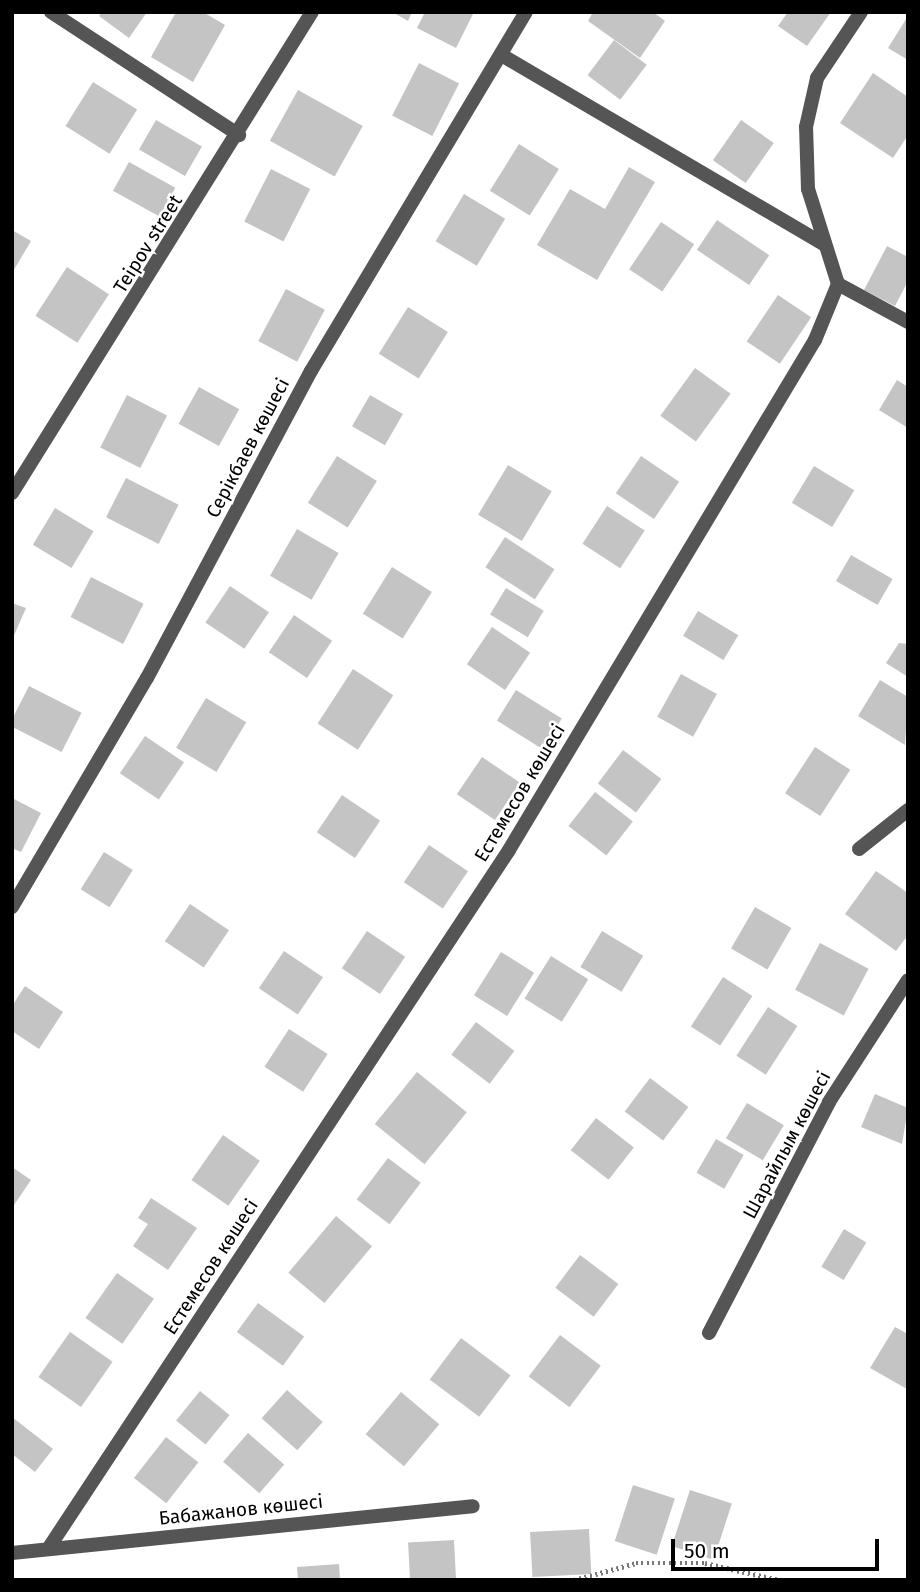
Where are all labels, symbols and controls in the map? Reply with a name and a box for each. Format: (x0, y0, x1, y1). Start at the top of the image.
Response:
street label: Teipov street (109, 191, 187, 297)
street label: Серікбаев көшесі (202, 374, 294, 522)
street label: Естемесов көшесі (470, 720, 570, 866)
street label: Шарайлым көшесі (738, 1067, 836, 1223)
street label: Естемесов көшесі (159, 1195, 263, 1339)
street label: Бабажанов көшесі (158, 1490, 324, 1530)
scale bar (675, 1526, 883, 1570)
text: 50 m (684, 1538, 730, 1564)

